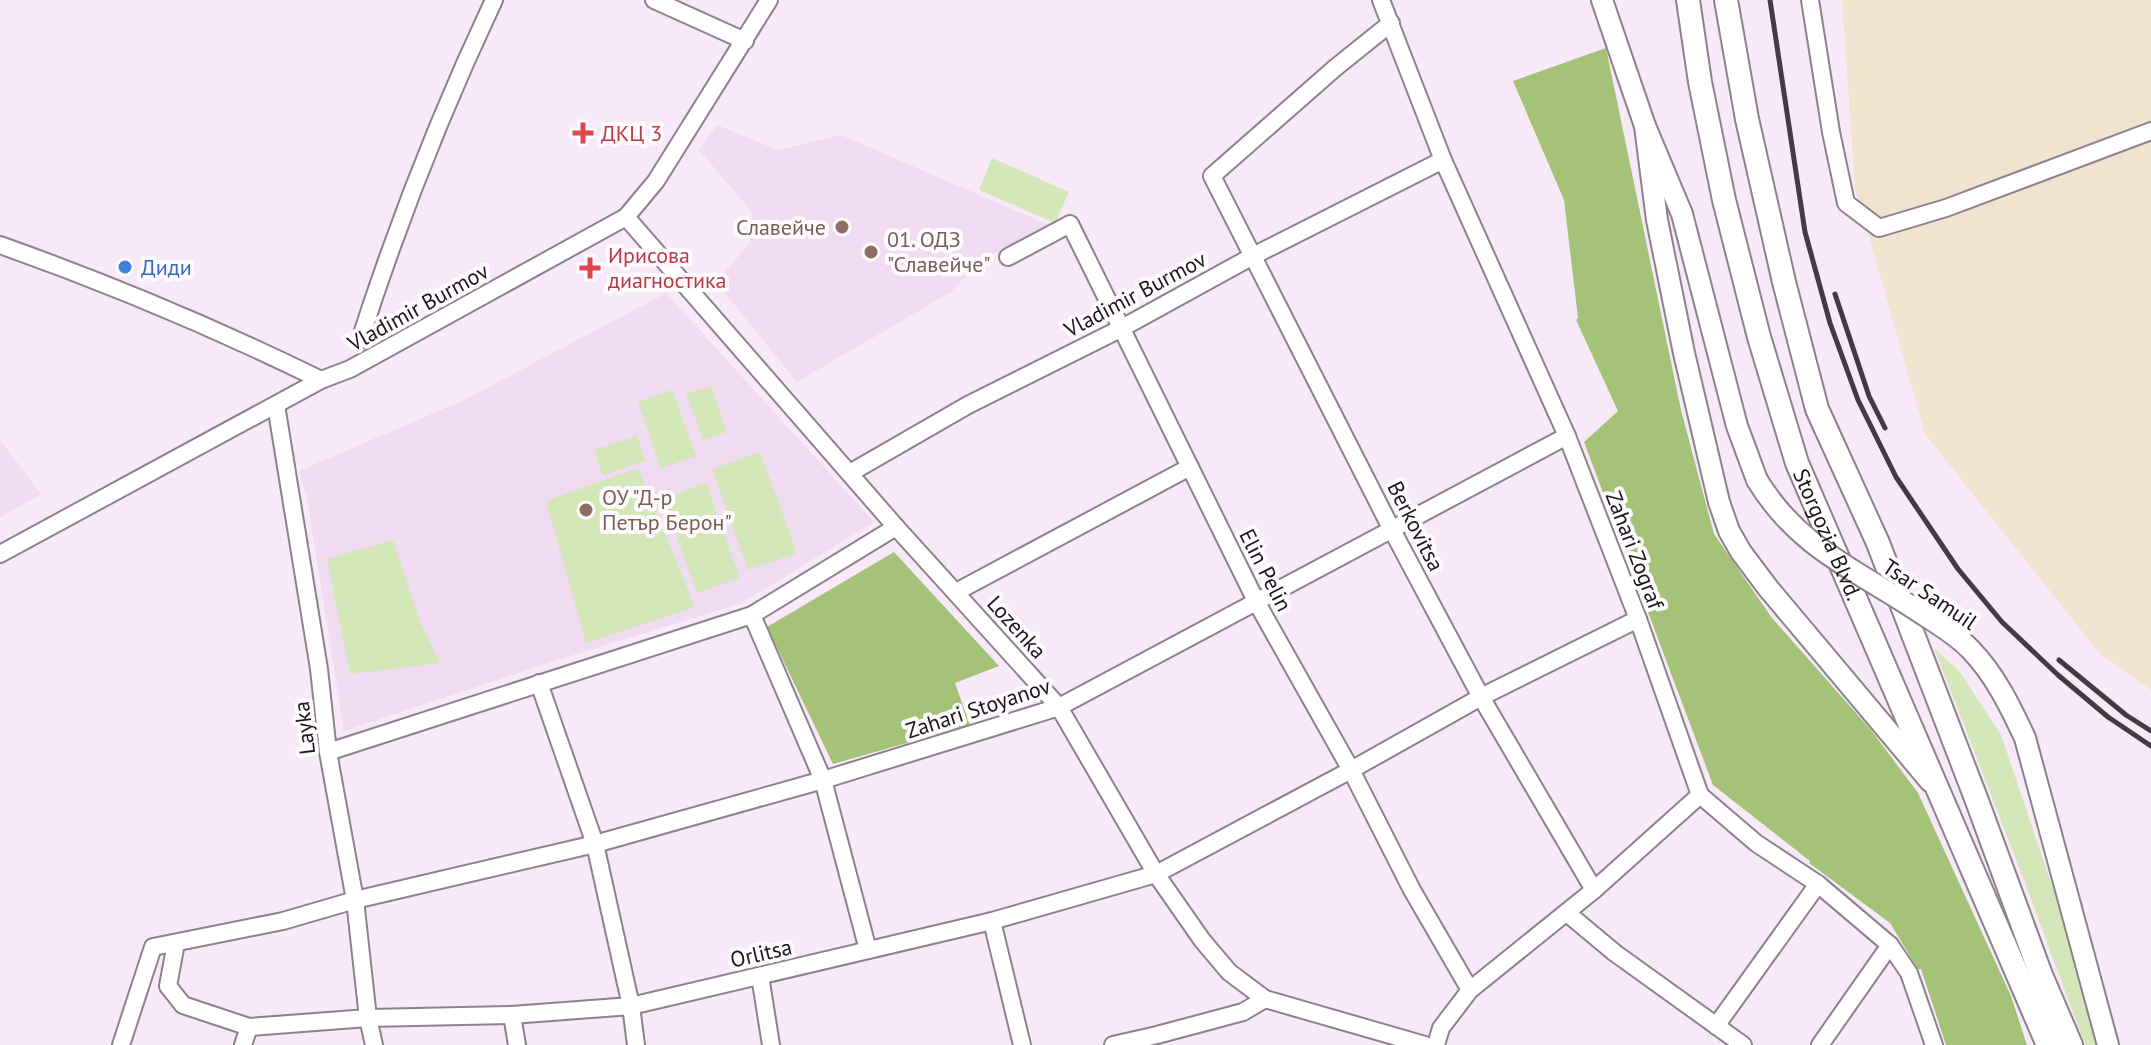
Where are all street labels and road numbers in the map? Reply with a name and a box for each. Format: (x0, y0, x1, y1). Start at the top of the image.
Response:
street label: Vladimir Burmov (1058, 245, 1211, 344)
street label: Vladimir Burmov (342, 257, 494, 358)
street label: Storgozia Blvd. (1787, 464, 1868, 604)
street label: Berkovitsa (1381, 476, 1451, 576)
street label: Zahari Zograf (1600, 487, 1671, 614)
street label: Elin Pelin (1233, 524, 1299, 616)
street label: Tsar Samuil (1877, 552, 1983, 636)
street label: Lozenka (981, 590, 1053, 664)
street label: Zahari Stoyanov (902, 671, 1054, 745)
street label: Layka (287, 700, 321, 756)
street label: Orlitsa (727, 932, 795, 974)

